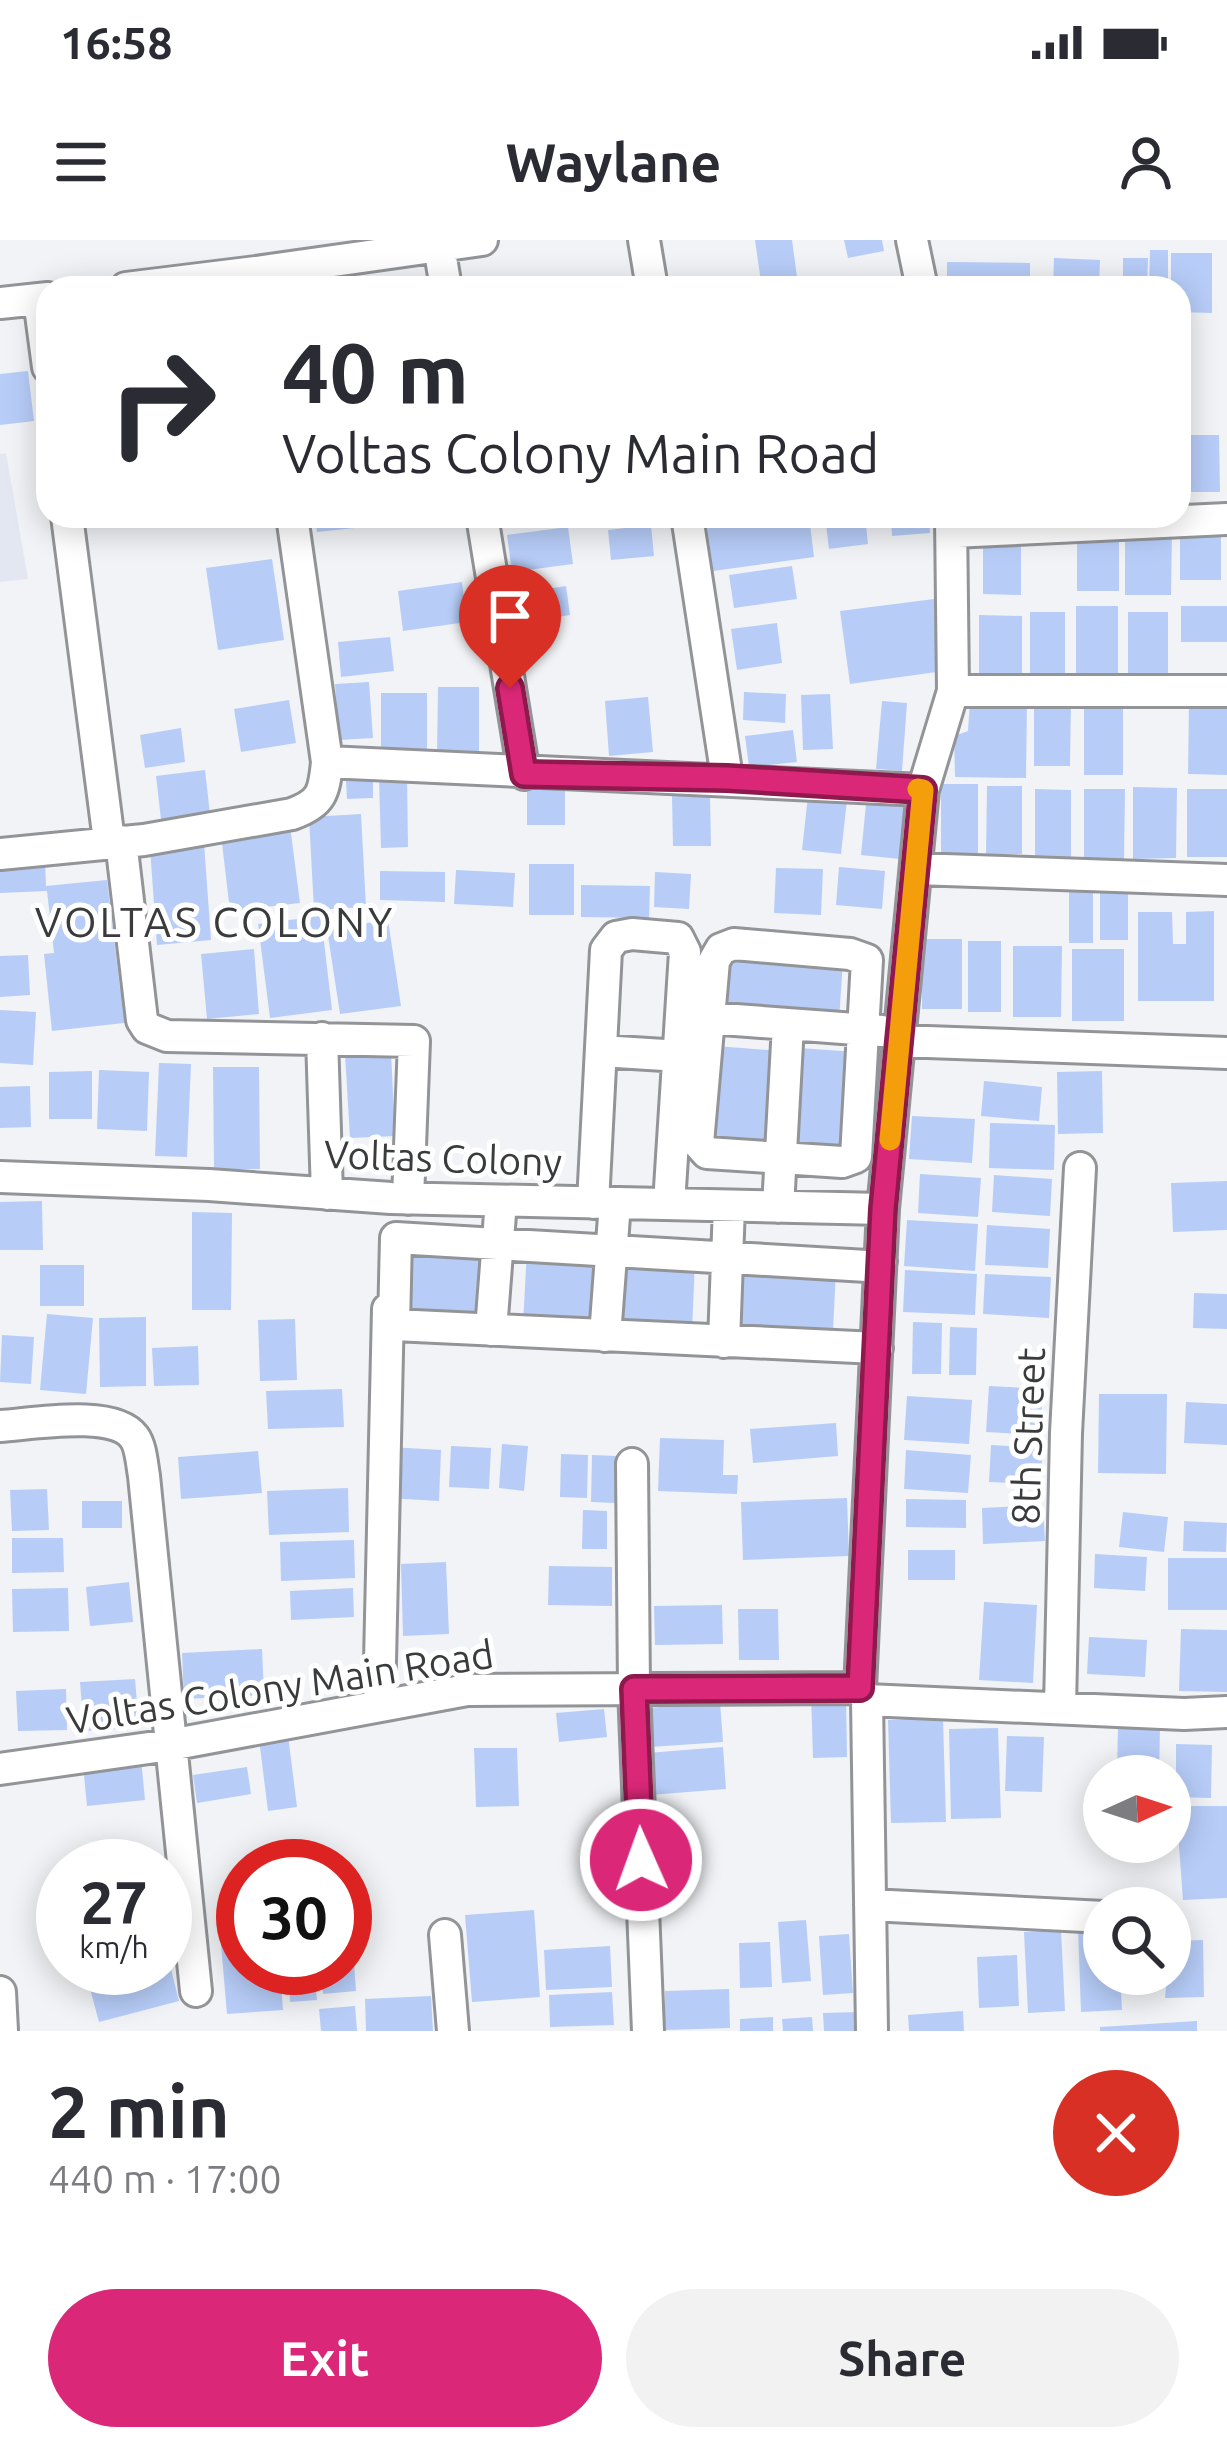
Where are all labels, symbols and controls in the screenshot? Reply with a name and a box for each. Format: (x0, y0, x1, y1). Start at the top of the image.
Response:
text: 16:58 (60, 17, 173, 68)
icon: menu (48, 129, 114, 195)
icon: person (1113, 129, 1179, 195)
text: Waylane (506, 132, 721, 192)
icon: right (84, 324, 240, 480)
text: 40 m (282, 325, 469, 419)
text: Voltas Colony Main Road (282, 423, 879, 483)
pin (459, 565, 561, 688)
icon: arrive (477, 583, 543, 649)
district label: VOLTAS COLONY (35, 898, 395, 945)
street label: Voltas Colony (323, 1132, 563, 1183)
street label: 8th Street (1003, 1347, 1052, 1525)
street label: Voltas Colony Main Road (63, 1632, 496, 1741)
north arrow (1083, 1755, 1191, 1863)
map controls (1083, 1755, 1191, 1995)
position arrow (578, 1797, 704, 1923)
speed limit sign: 30 (216, 1839, 372, 1995)
text: 27 (80, 1868, 148, 1935)
button: search (1083, 1887, 1191, 1995)
text: km/h (79, 1930, 149, 1964)
button: close (1053, 2070, 1179, 2196)
text: 2 min (48, 2071, 230, 2152)
text: 440 m · 17:00 (48, 2157, 282, 2200)
button: Exit (48, 2289, 602, 2427)
button: Share (626, 2289, 1179, 2427)

